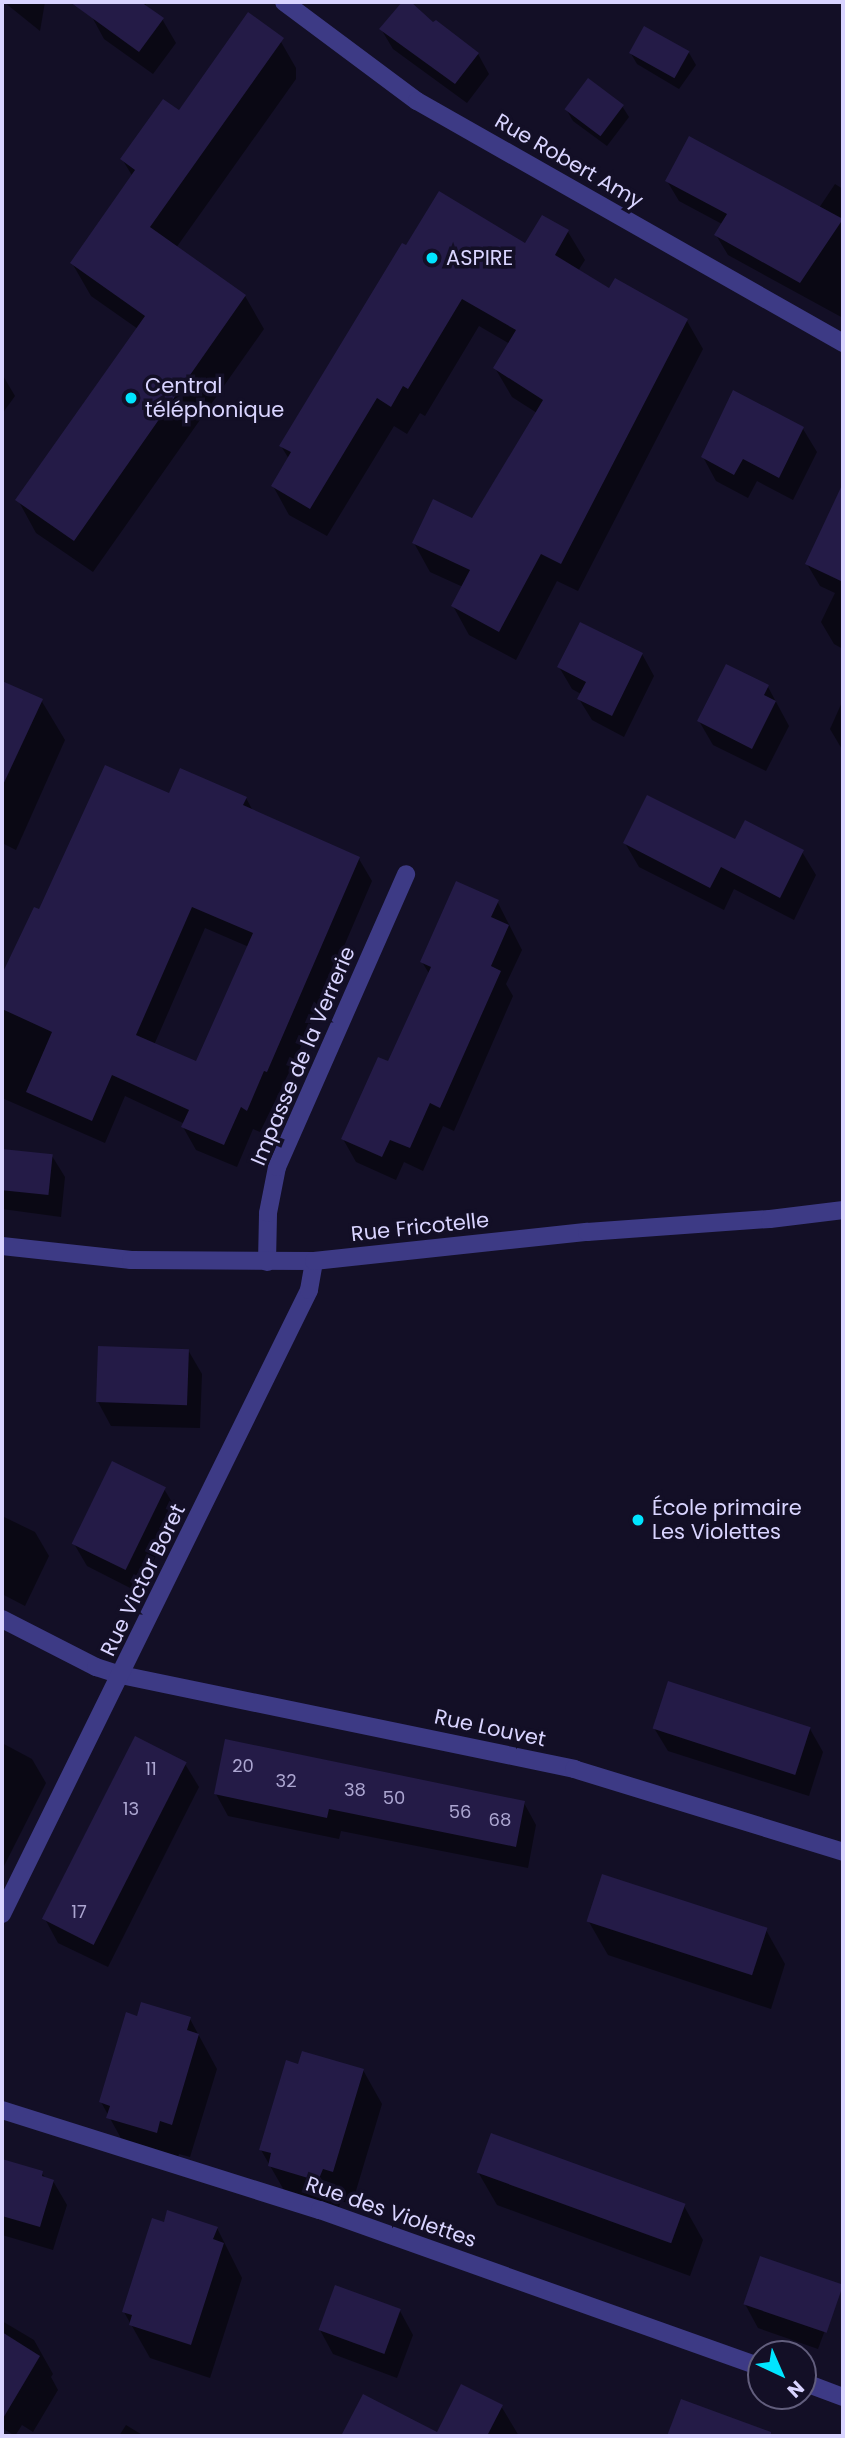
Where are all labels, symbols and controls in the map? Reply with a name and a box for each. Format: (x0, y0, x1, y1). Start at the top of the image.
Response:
street label: Rue Robert Amy (490, 108, 648, 214)
place label: ASPIRE (446, 245, 513, 271)
marker: ASPIRE (424, 250, 440, 266)
place label: Central téléphonique (145, 373, 284, 423)
marker: Central téléphonique (123, 390, 139, 406)
street label: Impasse de la Verrerie (245, 943, 361, 1169)
street label: Rue Fricotelle (350, 1207, 490, 1247)
place label: École primaire Les Violettes (652, 1495, 802, 1545)
street label: Rue Victor Boret (95, 1500, 191, 1660)
marker: École primaire Les Violettes (630, 1512, 646, 1528)
street label: Rue Louvet (432, 1704, 548, 1752)
house number: 20 (232, 1755, 254, 1777)
house number: 11 (145, 1758, 157, 1780)
house number: 32 (276, 1770, 296, 1792)
house number: 38 (344, 1779, 366, 1801)
house number: 50 (383, 1787, 405, 1809)
house number: 13 (123, 1798, 139, 1820)
house number: 56 (449, 1801, 471, 1823)
house number: 68 (489, 1809, 511, 1831)
house number: 17 (71, 1901, 87, 1923)
street label: Rue des Violettes (302, 2171, 480, 2253)
north arrow (747, 2340, 817, 2410)
text: N (781, 2374, 810, 2404)

